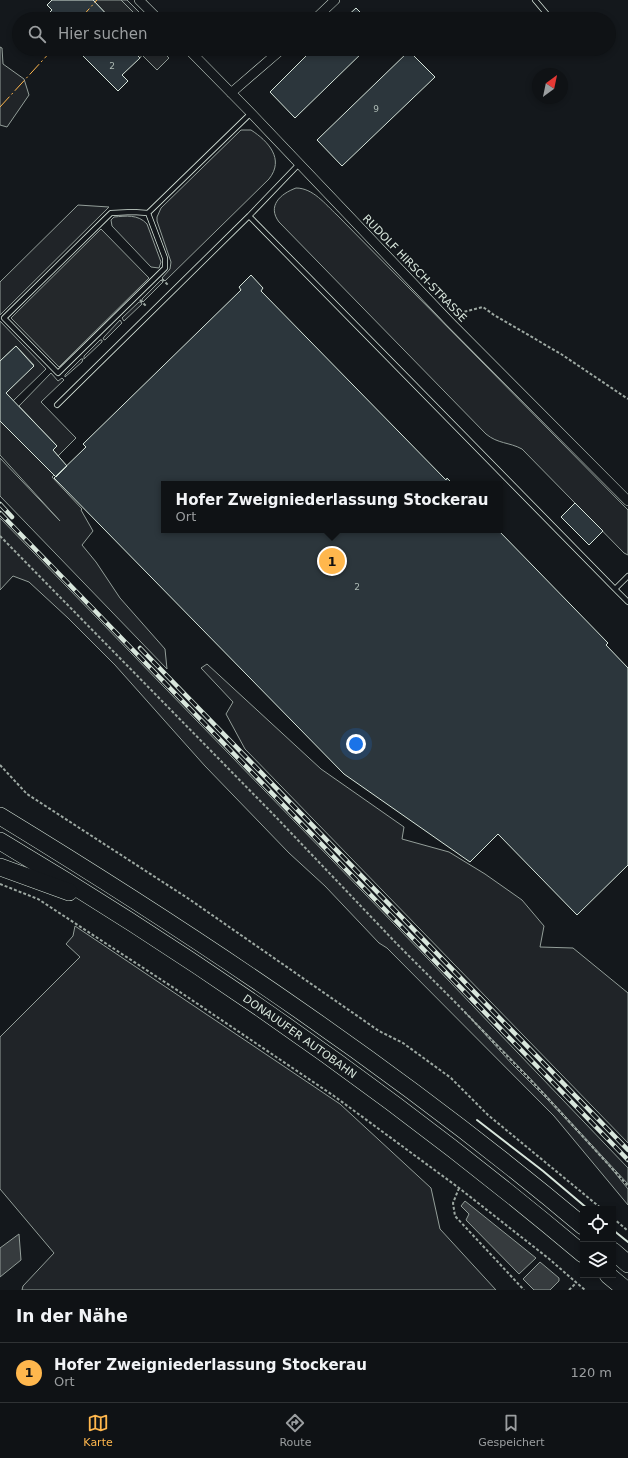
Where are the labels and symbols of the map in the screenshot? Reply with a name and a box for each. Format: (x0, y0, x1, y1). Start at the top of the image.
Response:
house number: 2 (109, 61, 115, 71)
north arrow (532, 68, 568, 104)
house number: 9 (373, 104, 379, 114)
street label: RUDOLF HIRSCH-STRASSE (360, 212, 469, 325)
pin: 1 (319, 546, 345, 576)
house number: 2 (354, 582, 360, 592)
your location (346, 734, 366, 754)
street label: DONAUUFER AUTOBAHN (240, 992, 359, 1081)

